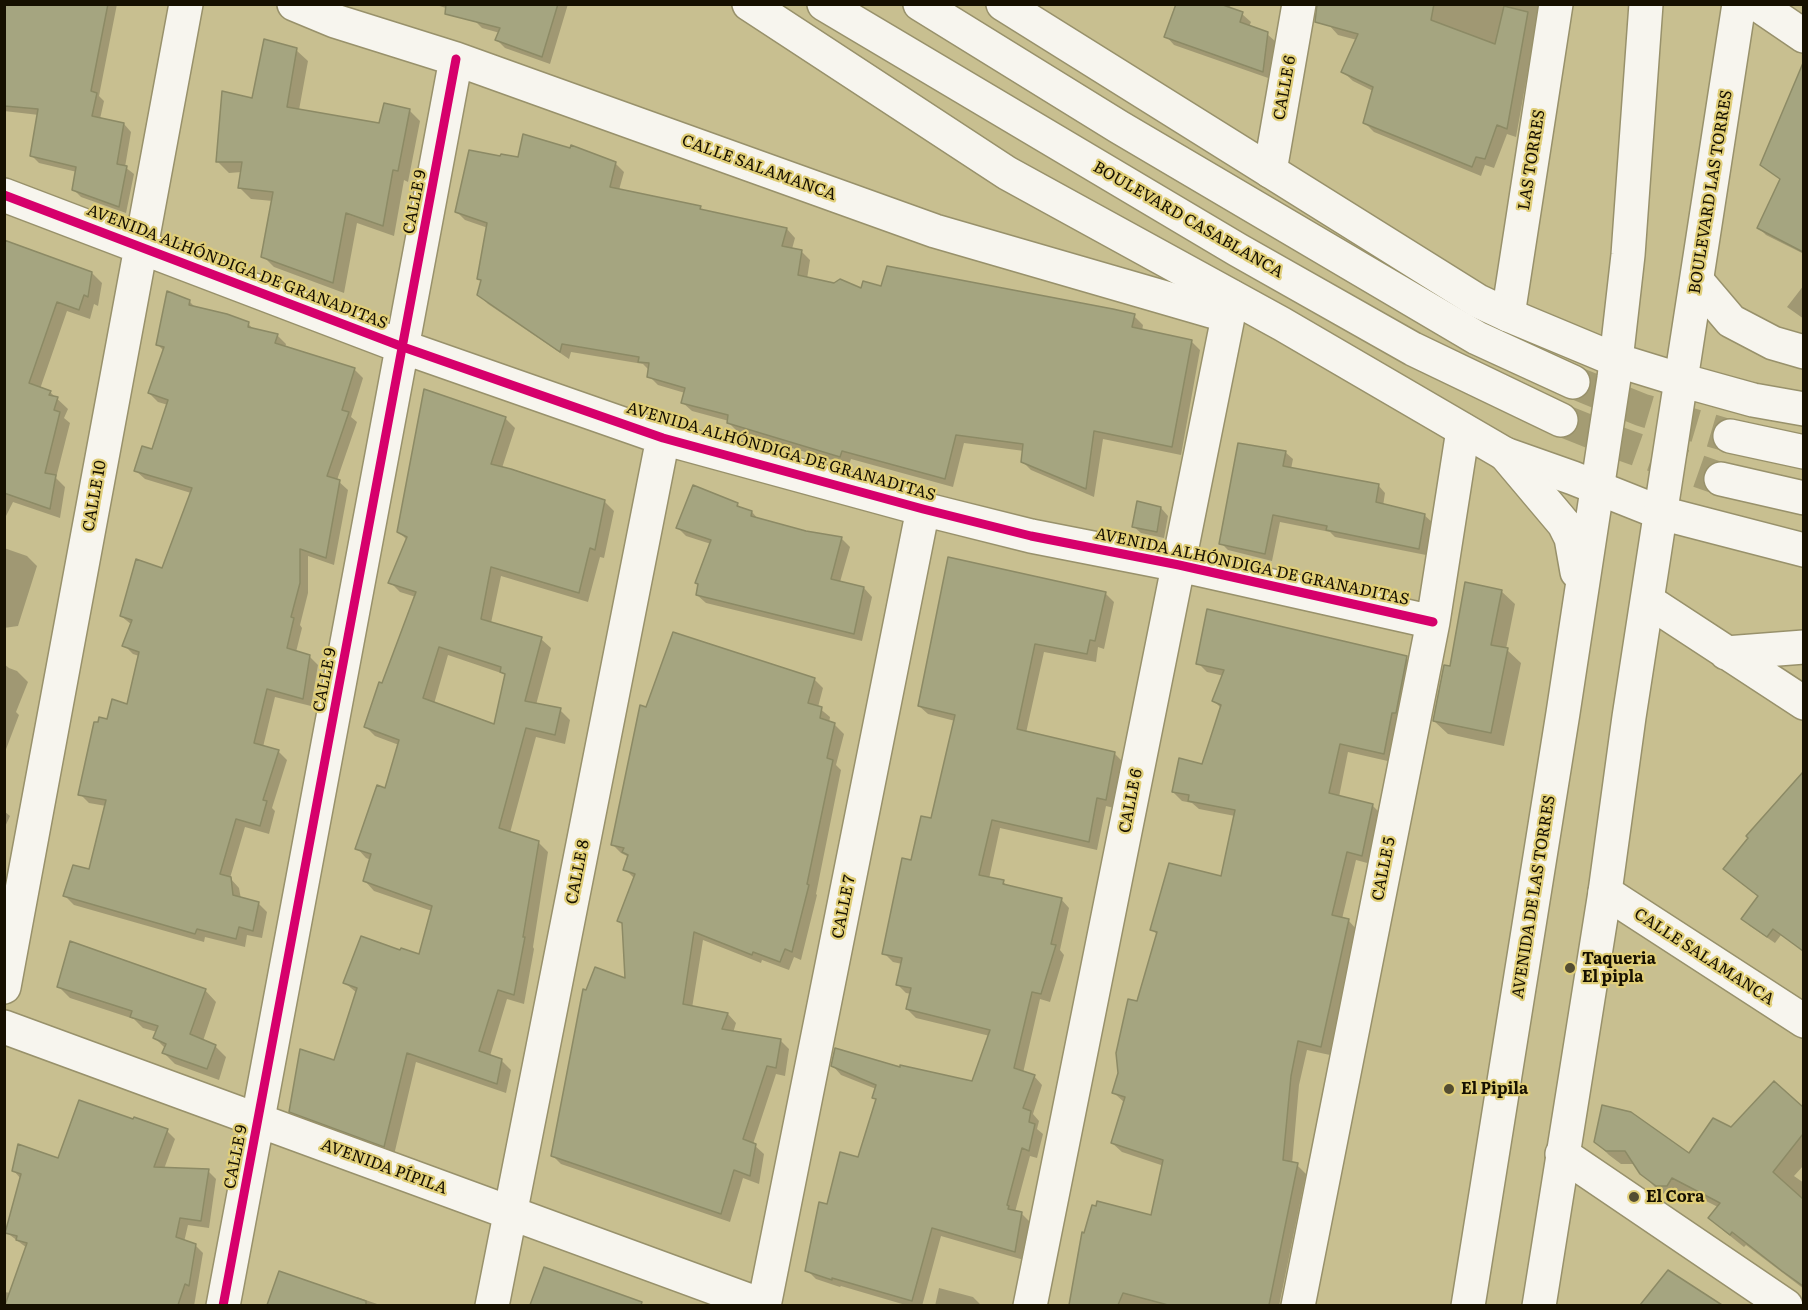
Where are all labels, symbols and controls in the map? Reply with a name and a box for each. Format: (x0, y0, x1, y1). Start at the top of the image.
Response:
street label: CALLE 6 (1270, 54, 1300, 122)
street label: BOULEVARD LAS TORRES (1685, 89, 1737, 295)
street label: LAS TORRES (1515, 108, 1549, 212)
street label: CALLE SALAMANCA (679, 131, 839, 205)
street label: BOULEVARD CASABLANCA (1089, 158, 1287, 282)
street label: CALLE 9 (399, 168, 431, 236)
street label: AVENIDA ALHÓNDIGA DE GRANADITAS (84, 201, 390, 333)
street label: AVENIDA ALHÓNDIGA DE GRANADITAS (624, 399, 938, 505)
street label: CALLE 10 (79, 459, 111, 533)
street label: AVENIDA ALHÓNDIGA DE GRANADITAS (1093, 524, 1411, 610)
street label: CALLE 9 (309, 646, 341, 714)
street label: CALLE 6 (1115, 767, 1147, 835)
street label: AVENIDA DE LAS TORRES (1508, 794, 1560, 1000)
street label: CALLE 5 (1368, 835, 1400, 903)
street label: CALLE 8 (562, 838, 594, 906)
street label: CALLE 7 (828, 874, 860, 940)
street label: CALLE SALAMANCA (1630, 905, 1778, 1009)
place label: Taqueria El pipla (1582, 949, 1656, 987)
marker: Taqueria El pipla (1563, 961, 1577, 975)
place label: El Pipila (1461, 1079, 1528, 1099)
marker: El Pipila (1442, 1082, 1456, 1096)
street label: CALLE 9 (220, 1123, 252, 1191)
street label: AVENIDA PÍPILA (318, 1135, 450, 1199)
place label: El Cora (1646, 1187, 1704, 1207)
marker: El Cora (1627, 1190, 1641, 1204)

